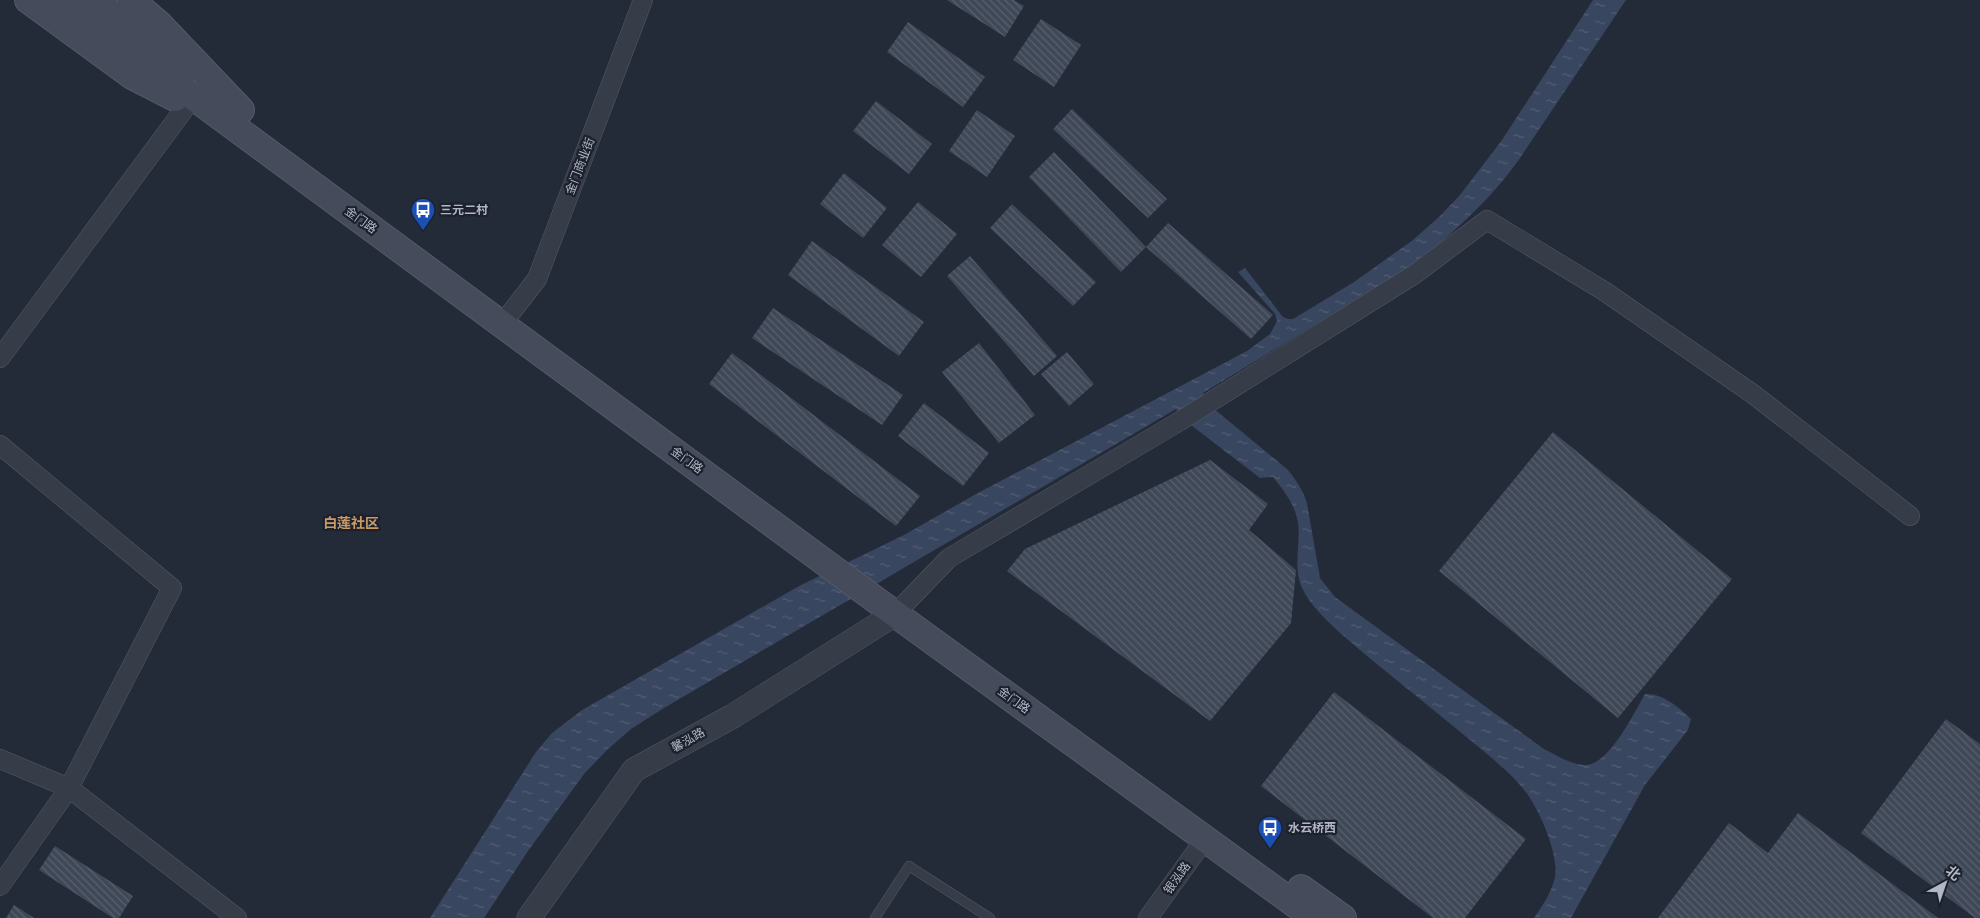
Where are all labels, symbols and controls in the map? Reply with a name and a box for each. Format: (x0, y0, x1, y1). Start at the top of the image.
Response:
street label: 金门商业街 (562, 135, 597, 197)
bus stop icon: 三元二村 (410, 197, 436, 231)
place label: 三元二村 (440, 202, 488, 217)
street label: 金门路 (342, 203, 380, 236)
street label: 金门路 (668, 443, 706, 476)
district label: 白莲社区 (323, 514, 379, 532)
street label: 金门路 (995, 683, 1033, 716)
street label: 馨泓路 (668, 724, 707, 755)
bus stop icon: 水云桥西 (1257, 815, 1283, 849)
place label: 水云桥西 (1288, 820, 1336, 835)
north arrow (1920, 858, 1970, 908)
street label: 银泓路 (1160, 859, 1193, 897)
text: 北 (1942, 862, 1965, 884)

